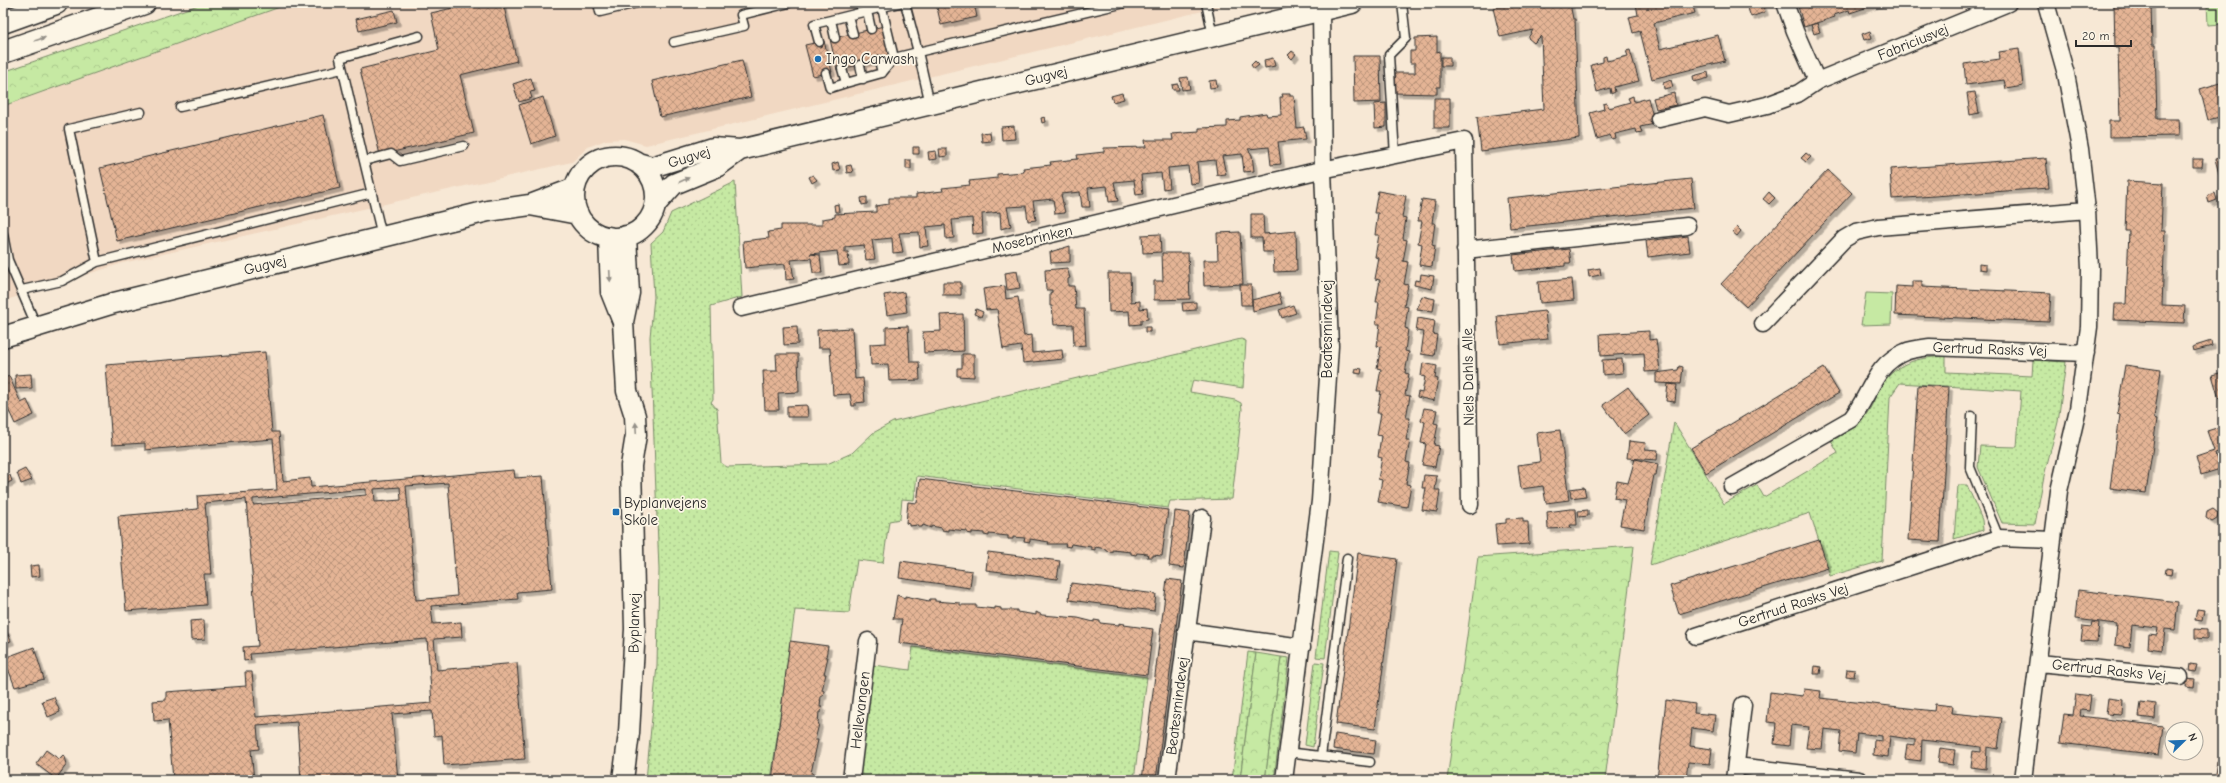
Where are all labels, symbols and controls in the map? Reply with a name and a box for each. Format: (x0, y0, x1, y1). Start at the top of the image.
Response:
street label: Fabriciusvej (1875, 20, 1951, 64)
scale bar (2076, 22, 2131, 48)
text: 20 m (2082, 29, 2110, 43)
one-way arrow (34, 36, 46, 42)
place label: Ingo Carwash (826, 50, 915, 68)
marker: Ingo Carwash (813, 54, 823, 64)
street label: Gugvej (1023, 62, 1069, 90)
street label: Gugvej (666, 142, 712, 172)
one-way arrow (678, 176, 690, 182)
street label: Mosebrinken (990, 221, 1074, 257)
street label: Gugvej (242, 251, 288, 279)
one-way arrow (607, 270, 614, 282)
street label: Beatesmindevej (1318, 280, 1336, 378)
street label: Niels Dahls Alle (1458, 327, 1478, 426)
street label: Gertrud Rasks Vej (1932, 338, 2048, 360)
one-way arrow (632, 422, 639, 434)
place label: Byplanvejens Skole (624, 494, 706, 529)
marker: Byplanvejens Skole (611, 507, 621, 517)
street label: Gertrud Rasks Vej (1736, 579, 1850, 631)
street label: Byplanvej (624, 593, 644, 653)
street label: Gertrud Rasks Vej (2051, 655, 2167, 685)
street label: Beatesmindevej (1162, 656, 1192, 756)
street label: Hellevangen (846, 670, 874, 750)
north arrow (2164, 721, 2204, 761)
text: N (2185, 731, 2200, 743)

